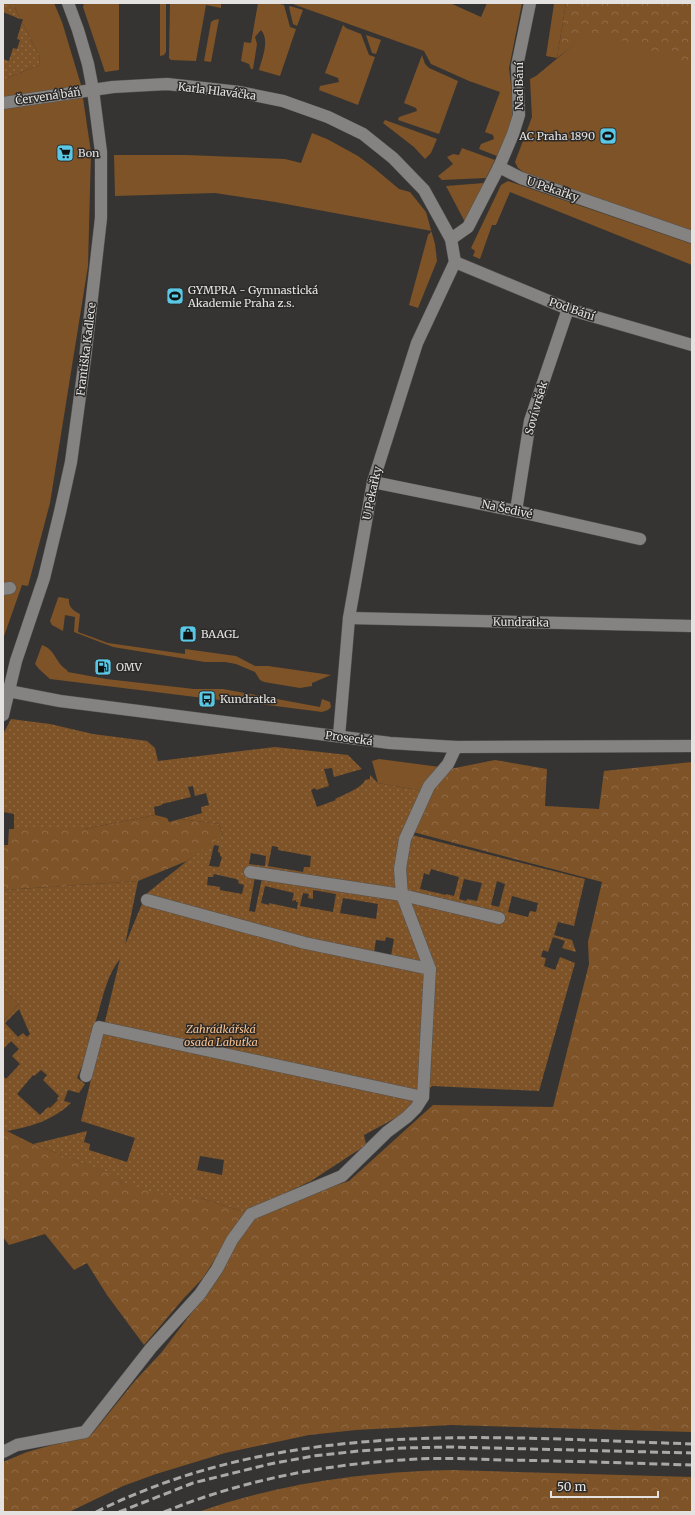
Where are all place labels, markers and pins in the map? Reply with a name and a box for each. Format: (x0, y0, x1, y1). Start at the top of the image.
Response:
sports icon: AC Praha 1890 (598, 126, 618, 146)
place label: AC Praha 1890 (518, 129, 595, 143)
supermarket icon: Bon (55, 143, 75, 163)
place label: Bon (78, 146, 100, 160)
place label: GYMPRA - Gymnastická Akademie Praha z.s. (187, 283, 318, 310)
sports icon: GYMPRA - Gymnastická Akademie Praha z.s. (165, 286, 185, 306)
shop icon: BAAGL (178, 624, 198, 644)
place label: BAAGL (201, 627, 239, 641)
fuel station icon: OMV (93, 657, 113, 677)
place label: OMV (116, 660, 143, 674)
bus stop icon: Kundratka (197, 689, 217, 709)
place label: Kundratka (220, 692, 276, 706)

